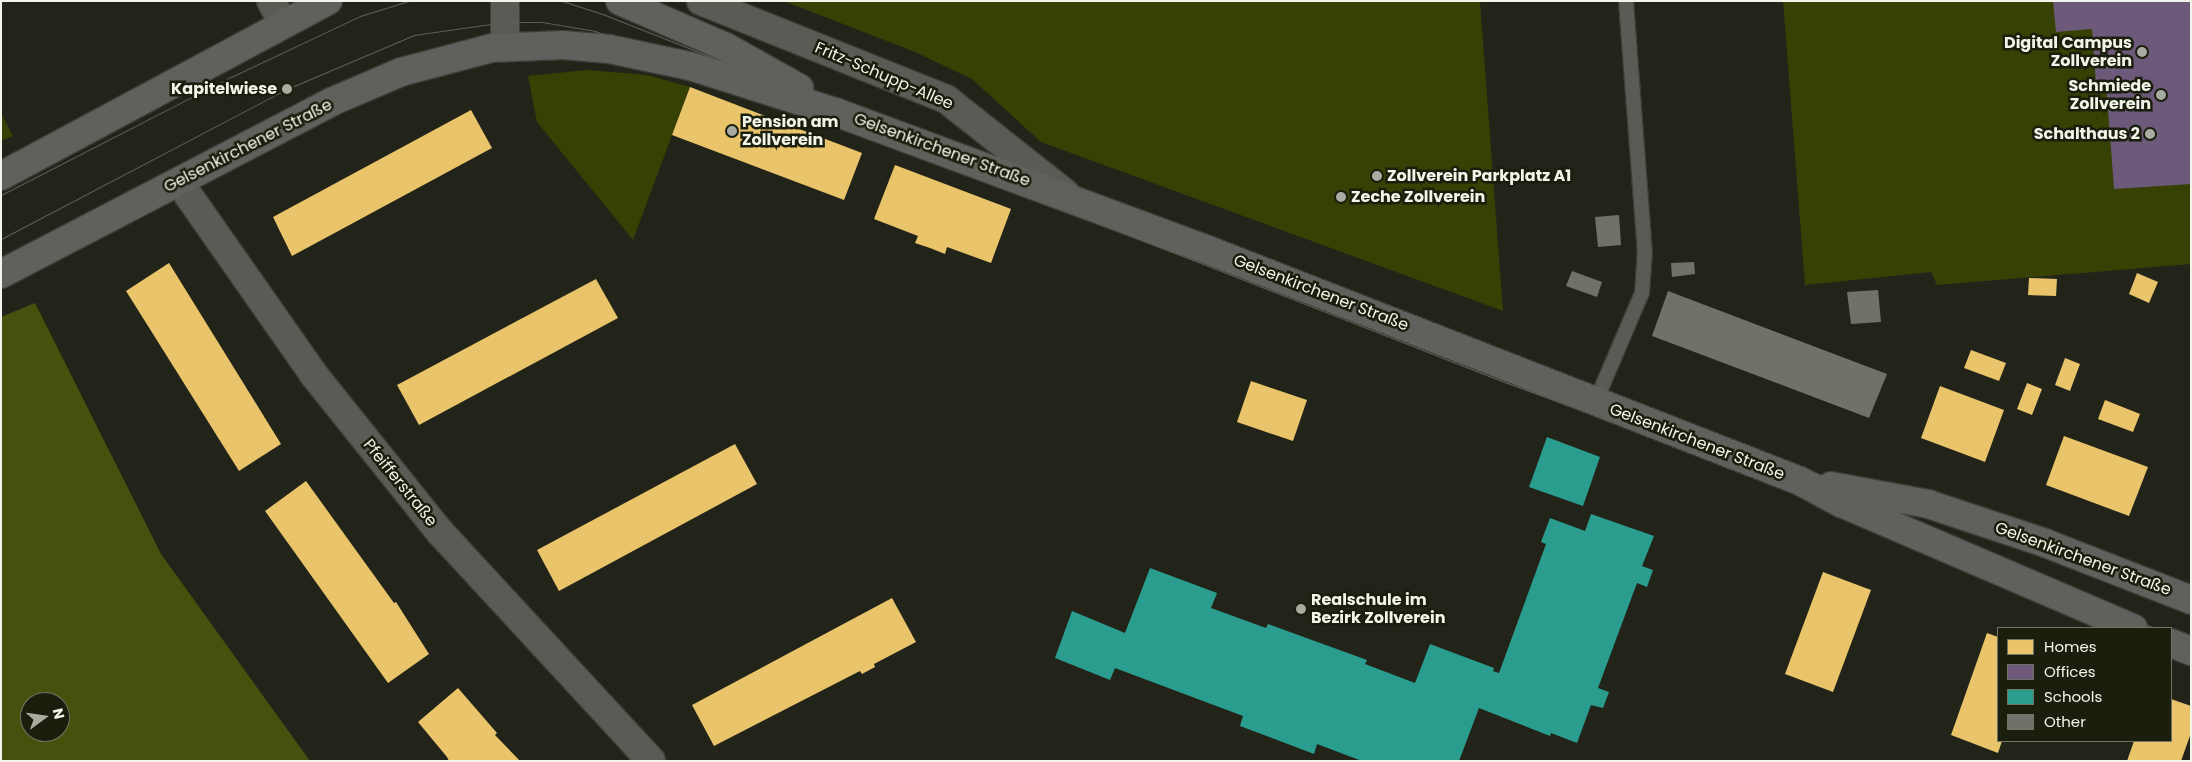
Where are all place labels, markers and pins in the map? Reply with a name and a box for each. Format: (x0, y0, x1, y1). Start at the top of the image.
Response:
place label: Digital Campus Zollverein (2004, 33, 2132, 71)
marker: Digital Campus Zollverein (2136, 46, 2148, 58)
place label: Schmiede Zollverein (2068, 76, 2151, 114)
place label: Kapitelwiese (171, 79, 277, 99)
marker: Kapitelwiese (281, 83, 293, 95)
marker: Schmiede Zollverein (2155, 89, 2167, 101)
place label: Pension am Zollverein (742, 112, 838, 150)
place label: Schalthaus 2 (2034, 124, 2140, 144)
marker: Pension am Zollverein (726, 125, 738, 137)
marker: Schalthaus 2 (2144, 128, 2156, 140)
place label: Zollverein Parkplatz A1 (1387, 166, 1571, 186)
marker: Zollverein Parkplatz A1 (1371, 170, 1383, 182)
place label: Zeche Zollverein (1351, 187, 1485, 207)
marker: Zeche Zollverein (1335, 191, 1347, 203)
place label: Realschule im Bezirk Zollverein (1311, 590, 1445, 628)
marker: Realschule im Bezirk Zollverein (1295, 603, 1307, 615)

